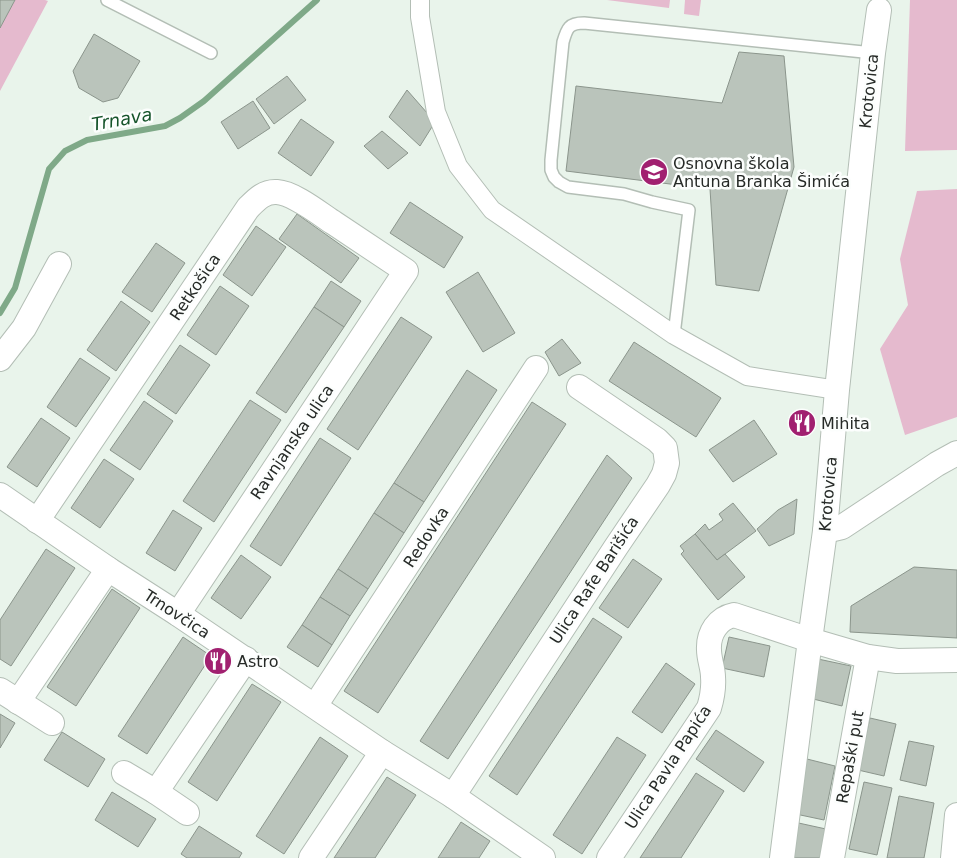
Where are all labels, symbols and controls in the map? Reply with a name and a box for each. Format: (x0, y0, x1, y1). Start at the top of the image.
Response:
street label: Krotovica (856, 53, 882, 129)
water label: Trnava (90, 103, 154, 135)
place label: Osnovna škola Antuna Branka Šimića (673, 154, 850, 191)
school or university icon: Osnovna škola Antuna Branka Šimića (639, 157, 669, 187)
street label: Retkošica (166, 250, 224, 324)
street label: Ravnjanska ulica (247, 381, 337, 503)
restaurant icon: Mihita (787, 408, 817, 438)
place label: Mihita (821, 414, 870, 433)
street label: Krotovica (815, 456, 841, 532)
street label: Redovka (399, 503, 453, 571)
street label: Ulica Rafe Barišića (546, 513, 642, 647)
street label: Trnovčica (140, 585, 214, 642)
restaurant icon: Astro (203, 646, 233, 676)
place label: Astro (237, 652, 279, 671)
street label: Ulica Pavla Papića (621, 702, 715, 832)
street label: Repaški put (832, 709, 868, 805)

